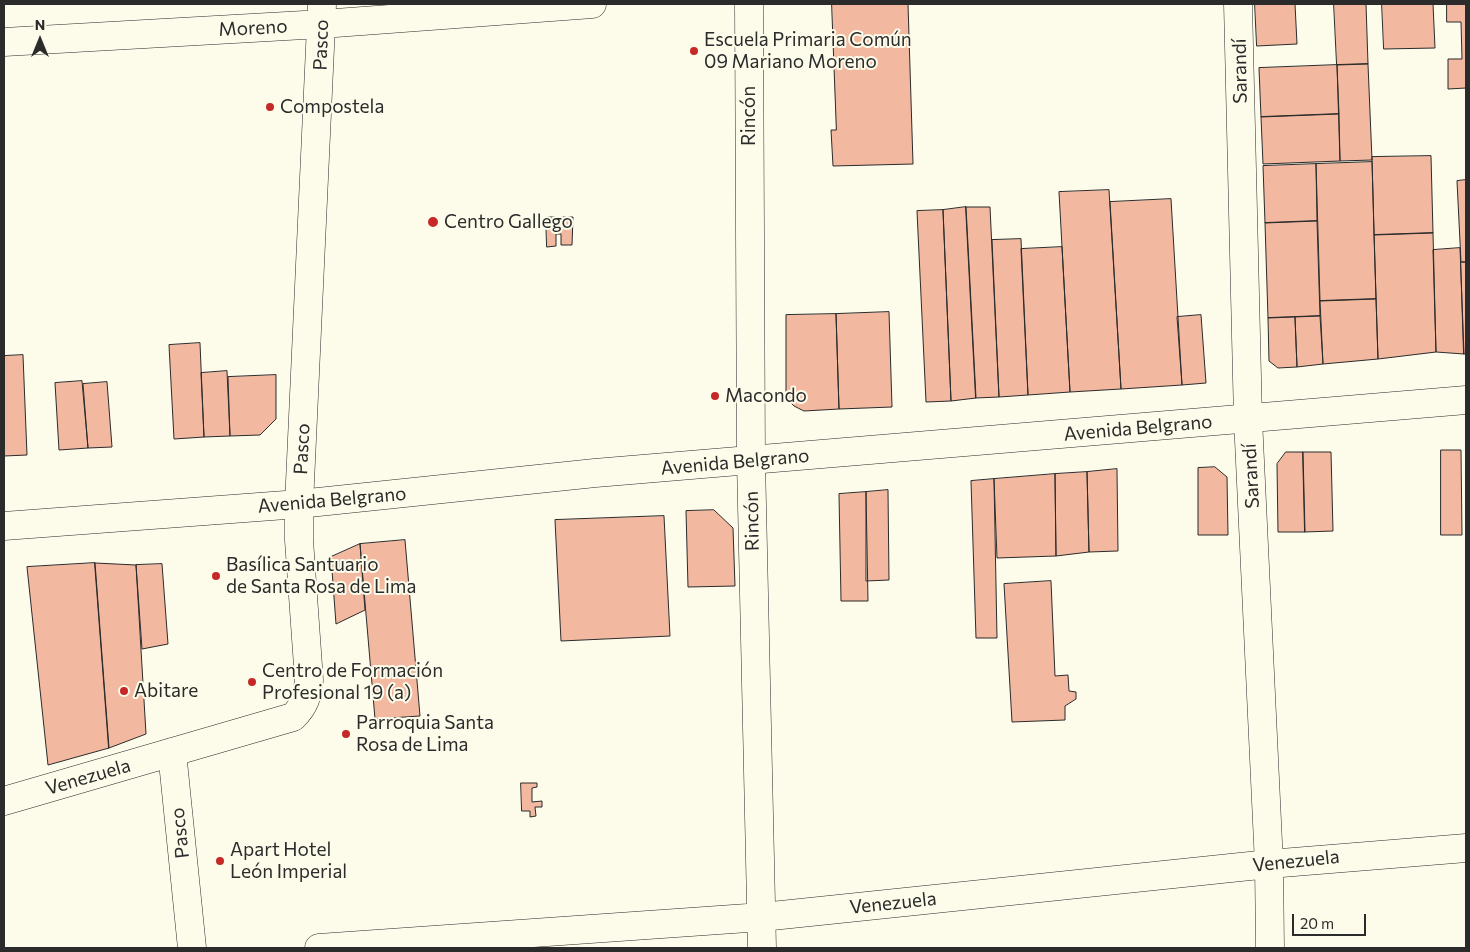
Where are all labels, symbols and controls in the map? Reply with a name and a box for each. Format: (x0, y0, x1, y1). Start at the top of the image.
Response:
north arrow (15, 15, 65, 65)
street label: Moreno (218, 15, 288, 41)
text: N (35, 16, 45, 33)
street label: Pasco (309, 19, 333, 71)
place label: Escuela Primaria Común 09 Mariano Moreno (704, 29, 912, 73)
street label: Sarandí (1228, 38, 1252, 104)
marker: Escuela Primaria Común 09 Mariano Moreno (688, 45, 700, 57)
street label: Rincón (738, 86, 760, 146)
place label: Compostela (280, 96, 384, 118)
marker: Compostela (264, 101, 276, 113)
place label: Centro Gallego (444, 211, 573, 233)
marker: Centro Gallego (426, 215, 440, 229)
place label: Macondo (725, 385, 807, 407)
marker: Macondo (709, 390, 721, 402)
street label: Avenida Belgrano (1063, 410, 1213, 446)
street label: Pasco (289, 423, 315, 475)
street label: Sarandí (1238, 443, 1264, 509)
street label: Avenida Belgrano (660, 444, 810, 480)
street label: Avenida Belgrano (257, 482, 407, 518)
street label: Rincón (740, 491, 764, 551)
place label: Basílica Santuario de Santa Rosa de Lima (226, 554, 416, 598)
marker: Basílica Santuario de Santa Rosa de Lima (210, 570, 222, 582)
place label: Centro de Formación Profesional 19 (a) (262, 660, 443, 704)
marker: Centro de Formación Profesional 19 (a) (246, 676, 258, 688)
place label: Abitare (134, 680, 198, 702)
marker: Abitare (118, 685, 130, 697)
place label: Parroquia Santa Rosa de Lima (356, 712, 494, 756)
marker: Parroquia Santa Rosa de Lima (340, 728, 352, 740)
street label: Venezuela (43, 754, 133, 800)
street label: Pasco (166, 806, 194, 860)
place label: Apart Hotel León Imperial (230, 839, 347, 883)
street label: Venezuela (1251, 845, 1341, 877)
marker: Apart Hotel León Imperial (214, 855, 226, 867)
street label: Venezuela (848, 887, 938, 919)
scale bar (1295, 904, 1369, 936)
text: 20 m (1300, 914, 1334, 932)

